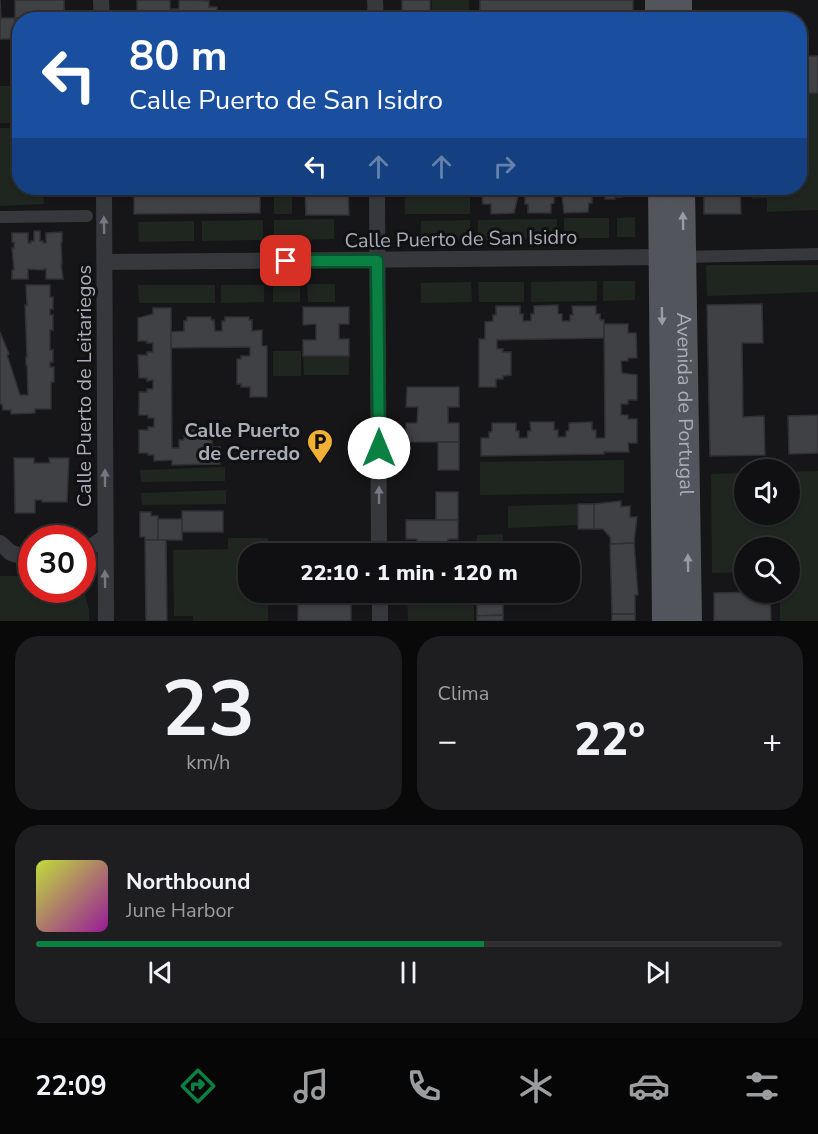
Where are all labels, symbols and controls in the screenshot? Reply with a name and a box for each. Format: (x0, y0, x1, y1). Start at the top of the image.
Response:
text: 80 m (129, 28, 228, 85)
icon: left (30, 36, 108, 114)
text: Calle Puerto de San Isidro (129, 82, 443, 119)
icon: left (299, 150, 332, 183)
icon: ahead (362, 150, 395, 183)
icon: ahead (425, 150, 458, 183)
icon: right (488, 150, 521, 183)
one-way arrow (678, 211, 687, 230)
one-way arrow (99, 215, 109, 234)
street label: Calle Puerto de San Isidro (345, 223, 577, 255)
pin (260, 235, 311, 286)
icon: arrive (269, 244, 302, 277)
street label: Calle Puerto de Leitariegos (71, 265, 98, 507)
one-way arrow (657, 307, 667, 326)
street label: Avenida de Portugal (671, 312, 700, 496)
position arrow (347, 416, 411, 480)
place label: Calle Puerto de Cerredo (184, 417, 300, 467)
parking icon: Calle Puerto de Cerredo (305, 427, 335, 465)
map controls (734, 459, 800, 603)
button: sound (734, 459, 800, 525)
one-way arrow (100, 469, 110, 488)
one-way arrow (374, 486, 384, 505)
speed limit sign: 30 (18, 525, 96, 603)
button: search (734, 537, 800, 603)
one-way arrow (683, 553, 693, 572)
text: 22:10 · 1 min · 120 m (300, 558, 518, 588)
one-way arrow (100, 569, 110, 588)
text: 23 (161, 656, 255, 763)
text: Clima (438, 680, 489, 707)
text: 22° (574, 710, 645, 771)
text: − (438, 719, 457, 764)
text: + (762, 719, 782, 764)
text: km/h (186, 749, 230, 776)
text: Northbound (126, 867, 250, 897)
text: June Harbor (126, 897, 234, 924)
icon: previous (144, 956, 177, 989)
icon: pause (392, 956, 425, 989)
icon: next (641, 956, 674, 989)
icon: directions (177, 1065, 219, 1107)
icon: music (290, 1065, 332, 1107)
icon: phone (403, 1065, 445, 1107)
icon: climate (515, 1065, 557, 1107)
icon: car (628, 1065, 670, 1107)
icon: filters (741, 1065, 783, 1107)
text: 22:09 (35, 1068, 107, 1105)

